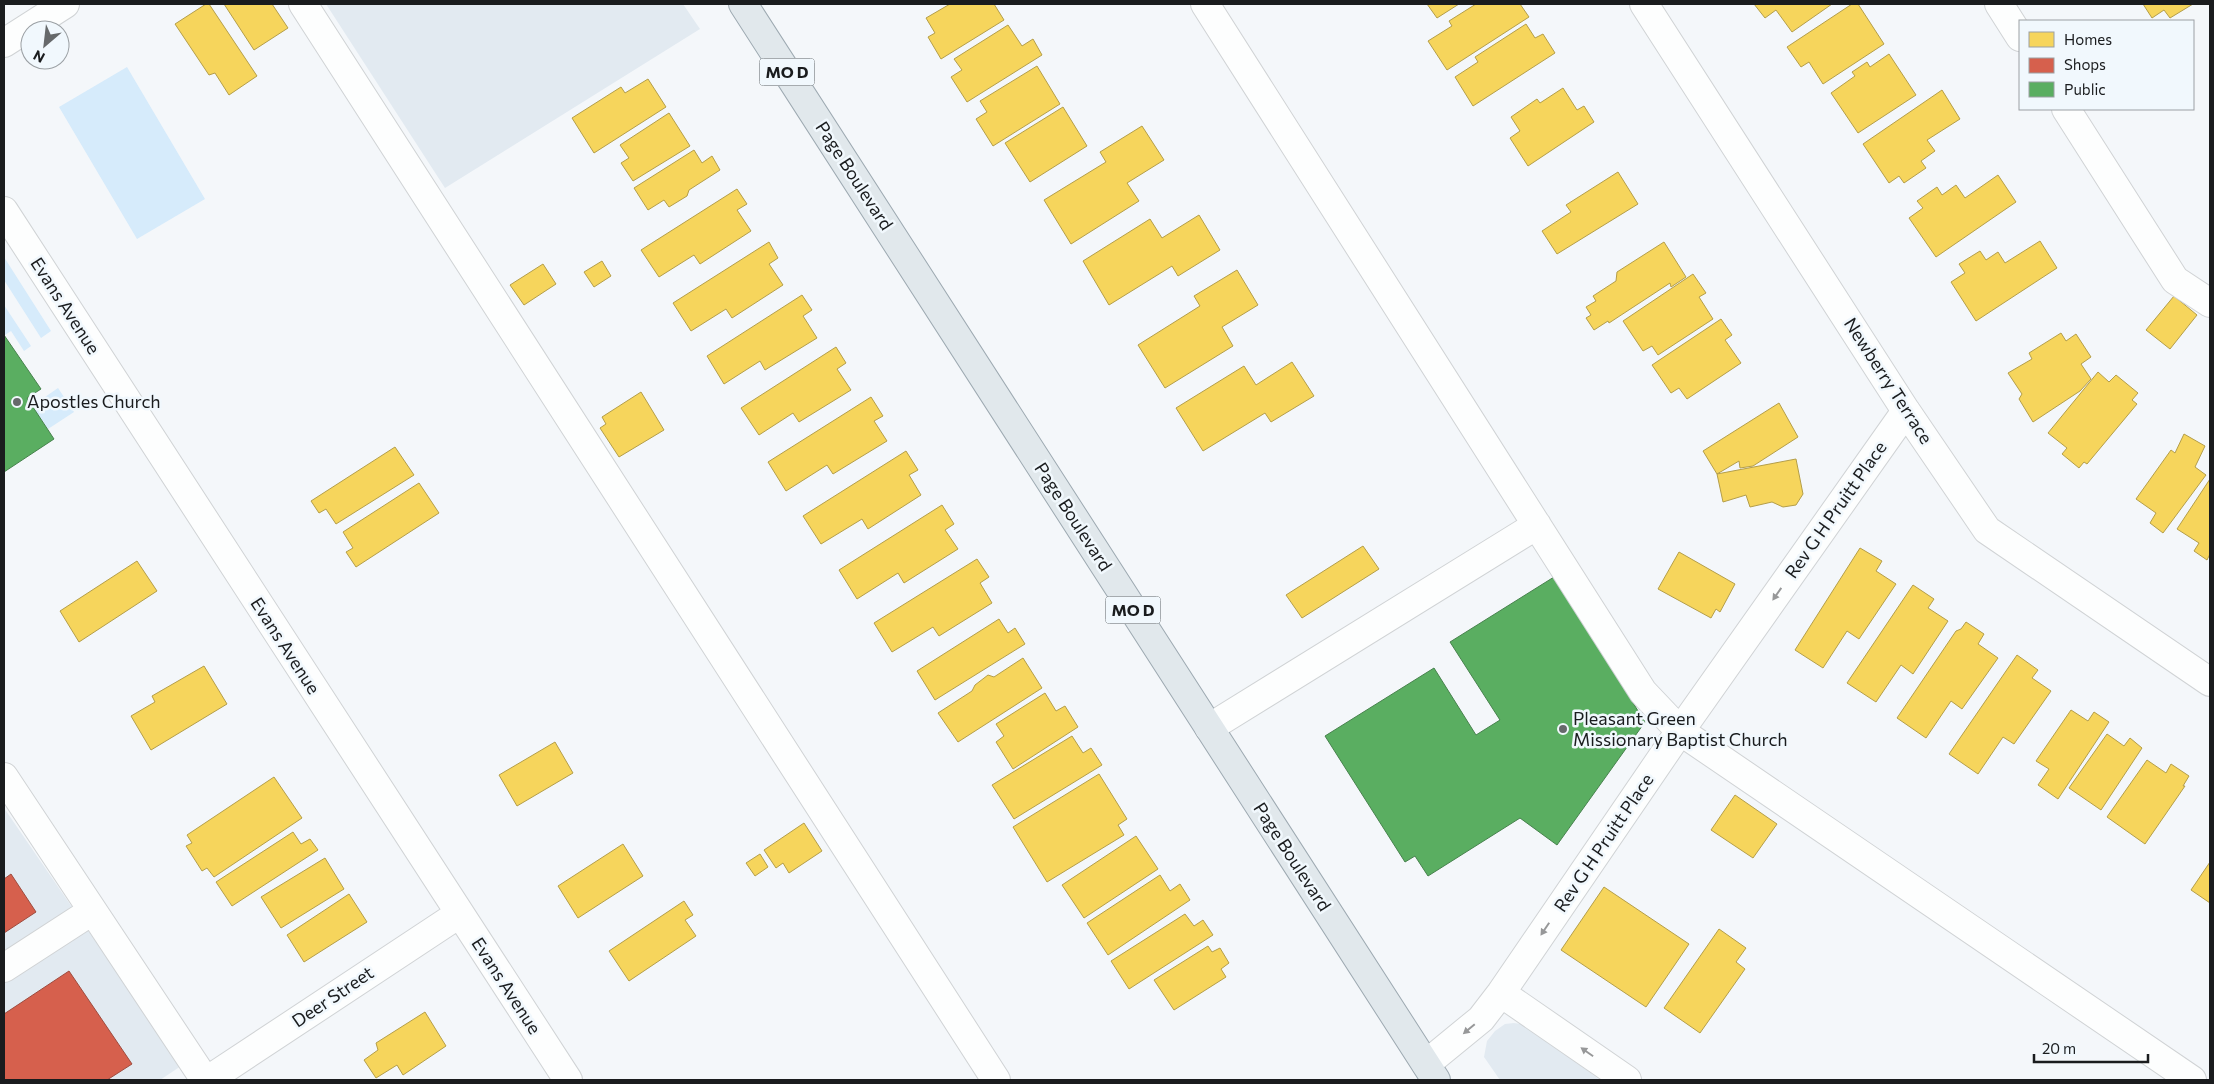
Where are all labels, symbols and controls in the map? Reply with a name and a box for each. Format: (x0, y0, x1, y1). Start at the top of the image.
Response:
north arrow (20, 20, 70, 70)
legend (2019, 20, 2194, 110)
text: Homes (2064, 30, 2112, 48)
text: N (30, 47, 47, 67)
text: Shops (2064, 55, 2106, 73)
road number: MO D (760, 58, 814, 86)
text: Public (2064, 80, 2106, 98)
street label: Page Boulevard (812, 117, 898, 234)
street label: Evans Avenue (26, 253, 105, 358)
street label: Newberry Terrace (1840, 313, 1938, 448)
place label: Apostles Church (27, 390, 161, 412)
marker: Apostles Church (11, 396, 23, 408)
street label: Rev G H Pruitt Place (1780, 437, 1891, 582)
street label: Page Boulevard (1031, 458, 1117, 575)
one-way arrow (1772, 587, 1782, 601)
street label: Evans Avenue (246, 593, 325, 698)
road number: MO D (1106, 596, 1160, 624)
place label: Pleasant Green Missionary Baptist Church (1573, 707, 1788, 750)
marker: Pleasant Green Missionary Baptist Church (1557, 723, 1569, 735)
street label: Rev G H Pruitt Place (1549, 769, 1658, 916)
street label: Page Boulevard (1250, 798, 1336, 915)
one-way arrow (1540, 922, 1550, 936)
street label: Evans Avenue (467, 933, 546, 1038)
street label: Deer Street (287, 961, 377, 1032)
one-way arrow (1463, 1023, 1476, 1034)
scale bar (2034, 1032, 2148, 1064)
text: 20 m (2042, 1039, 2076, 1057)
one-way arrow (1581, 1047, 1594, 1057)

